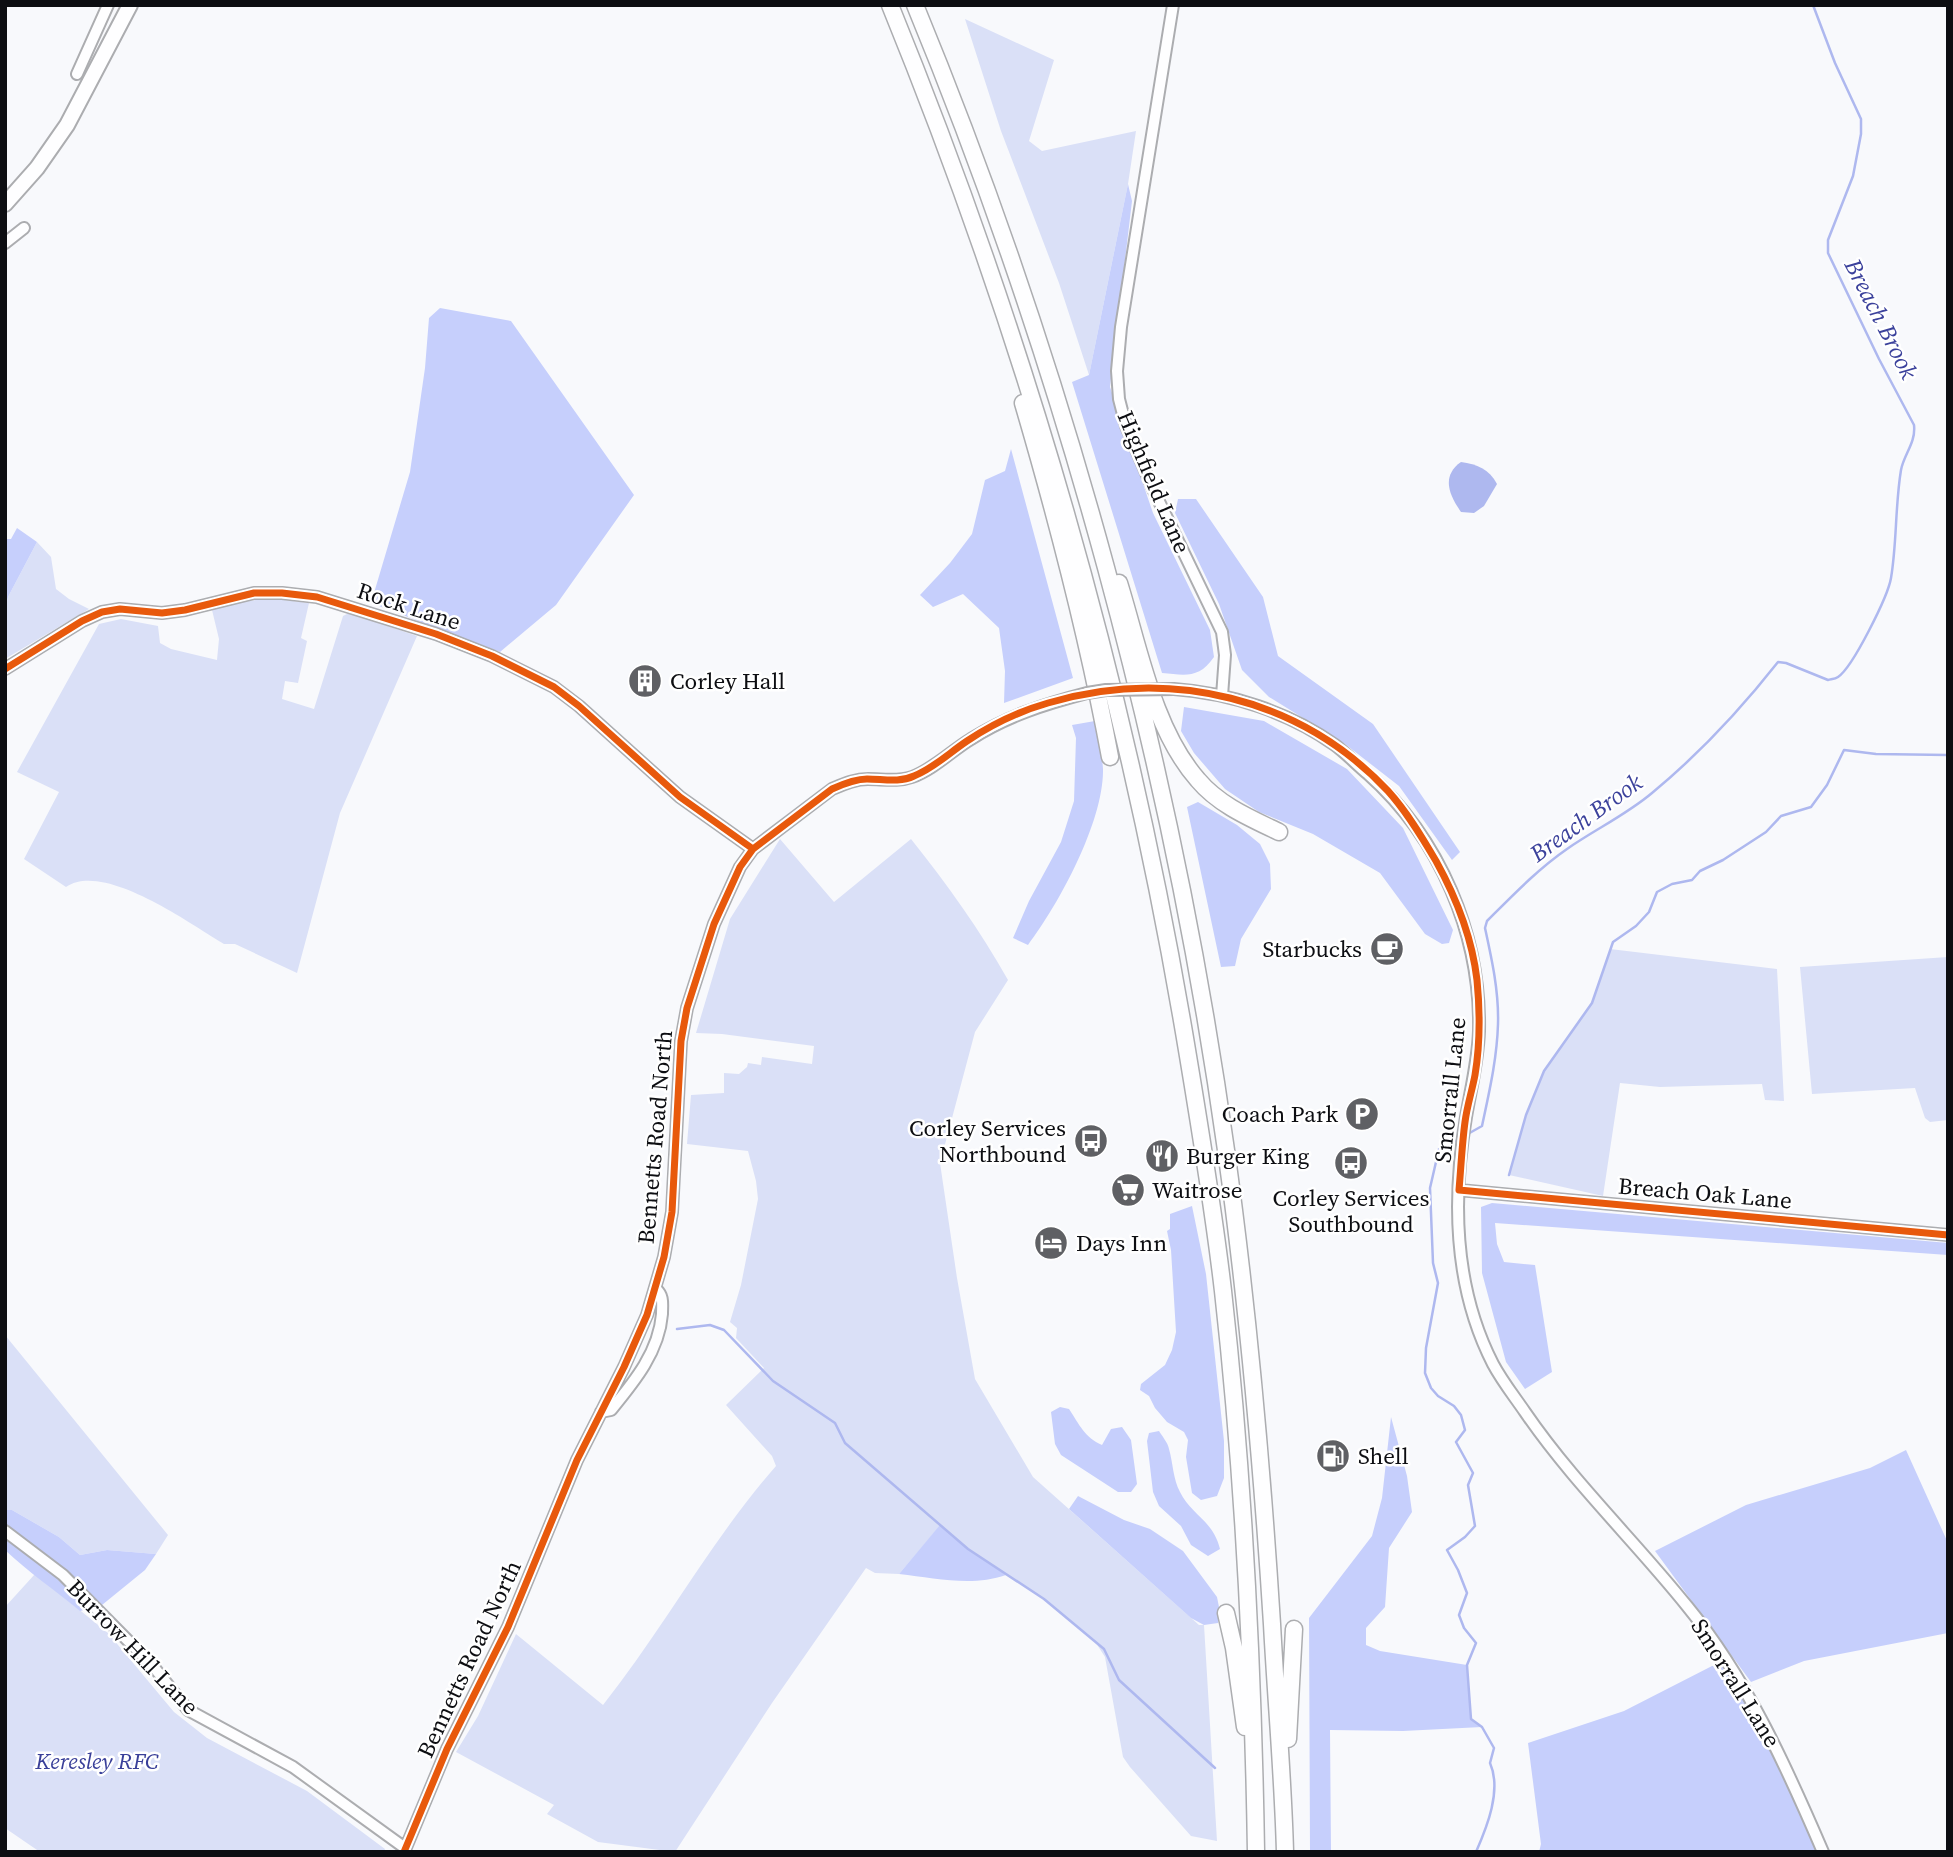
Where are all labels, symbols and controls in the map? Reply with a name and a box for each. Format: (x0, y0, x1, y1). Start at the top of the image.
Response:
water label: Breach Brook (1836, 252, 1926, 385)
street label: Highfield Lane (1110, 406, 1198, 558)
street label: Rock Lane (353, 574, 465, 638)
building icon: Corley Hall (626, 662, 664, 700)
place label: Corley Hall (670, 665, 785, 697)
water label: Breach Brook (1522, 765, 1649, 870)
cafe icon: Starbucks (1368, 930, 1406, 968)
place label: Starbucks (1262, 933, 1362, 965)
street label: Smorrall Lane (1426, 1016, 1474, 1164)
street label: Bennetts Road North (630, 1029, 680, 1245)
parking icon: Coach Park (1343, 1095, 1381, 1133)
place label: Coach Park (1222, 1098, 1338, 1130)
place label: Corley Services Northbound (909, 1112, 1066, 1170)
bus stop icon: Corley Services Northbound (1072, 1122, 1110, 1160)
restaurant icon: Burger King (1143, 1137, 1181, 1175)
place label: Burger King (1186, 1140, 1310, 1172)
bus stop icon: Corley Services Southbound (1332, 1144, 1370, 1182)
street label: Breach Oak Lane (1617, 1169, 1793, 1217)
supermarket icon: Waitrose (1109, 1171, 1147, 1209)
place label: Waitrose (1152, 1174, 1242, 1206)
place label: Corley Services Southbound (1273, 1182, 1430, 1240)
hotel icon: Days Inn (1032, 1224, 1070, 1262)
place label: Days Inn (1076, 1227, 1167, 1259)
fuel station icon: Shell (1314, 1437, 1352, 1475)
place label: Shell (1358, 1440, 1409, 1472)
street label: Bennetts Road North (409, 1555, 529, 1763)
street label: Burrow Hill Lane (60, 1572, 206, 1722)
street label: Smorrall Lane (1684, 1613, 1788, 1753)
park label: Keresley RFC (34, 1745, 159, 1777)

